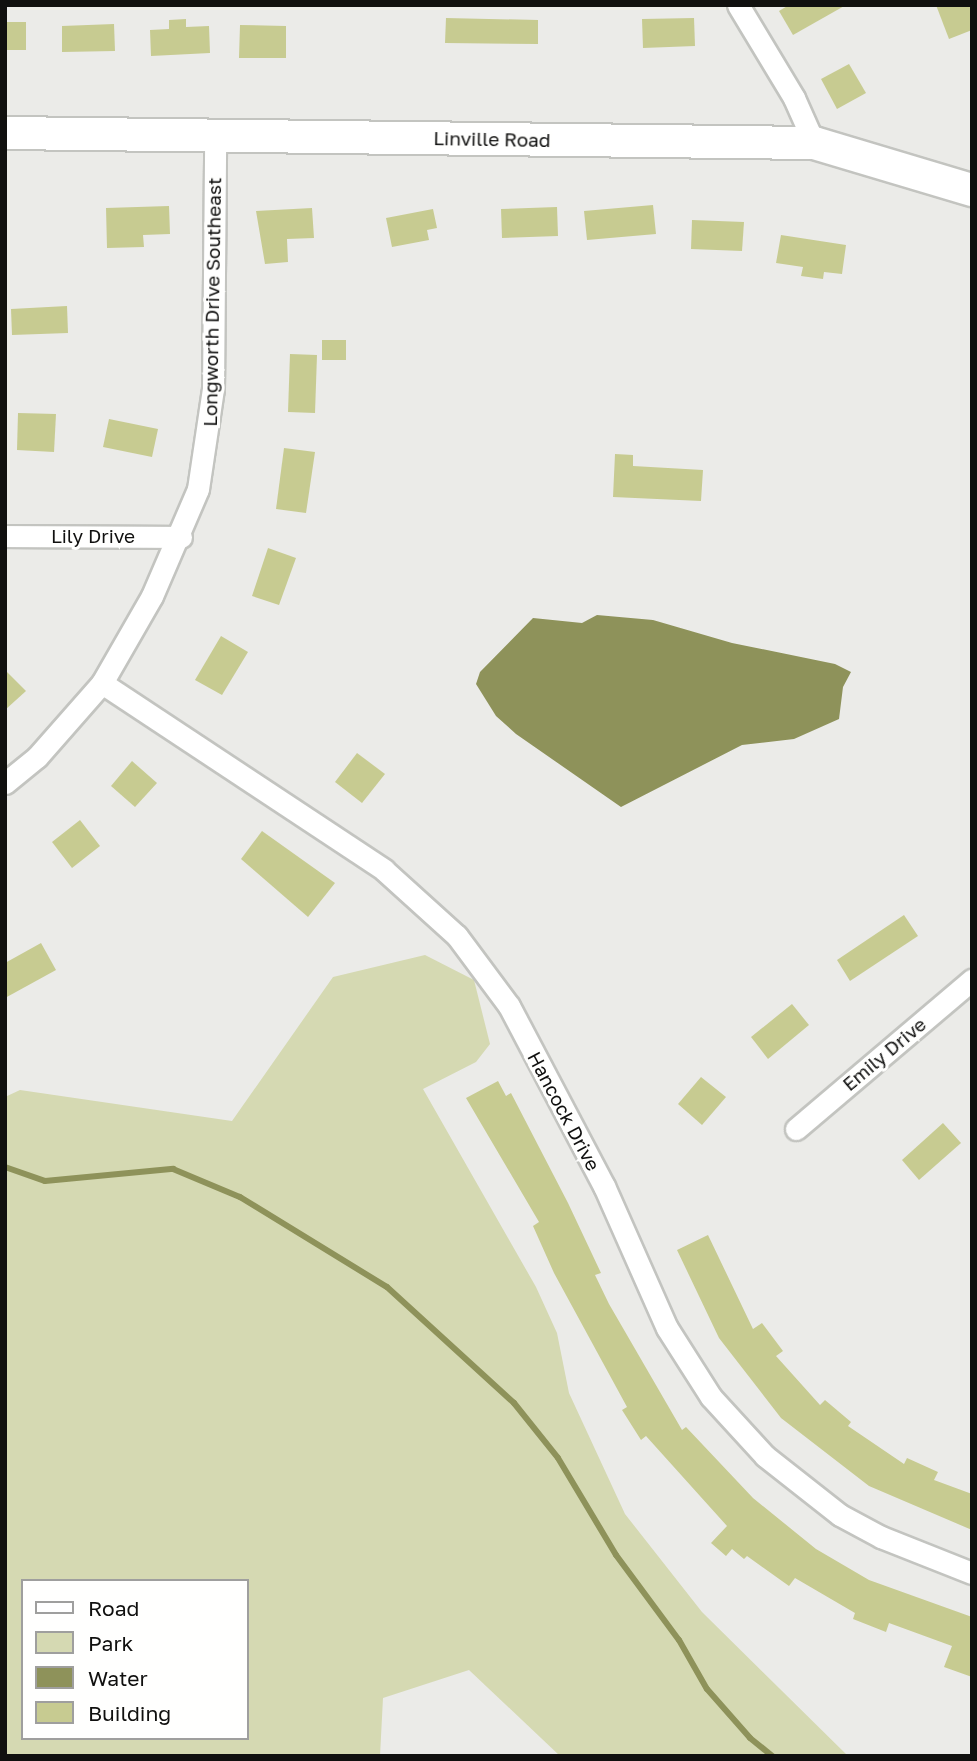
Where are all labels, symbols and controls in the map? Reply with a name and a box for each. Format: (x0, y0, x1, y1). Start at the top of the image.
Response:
street label: Linville Road (433, 127, 551, 151)
street label: Longworth Drive Southeast (198, 177, 226, 427)
street label: Lily Drive (51, 525, 135, 547)
street label: Emily Drive (838, 1013, 930, 1095)
street label: Hancock Drive (523, 1048, 605, 1174)
legend (21, 1579, 248, 1740)
text: Road (88, 1595, 139, 1621)
text: Park (88, 1630, 133, 1656)
text: Water (88, 1665, 148, 1691)
text: Building (88, 1700, 171, 1726)

